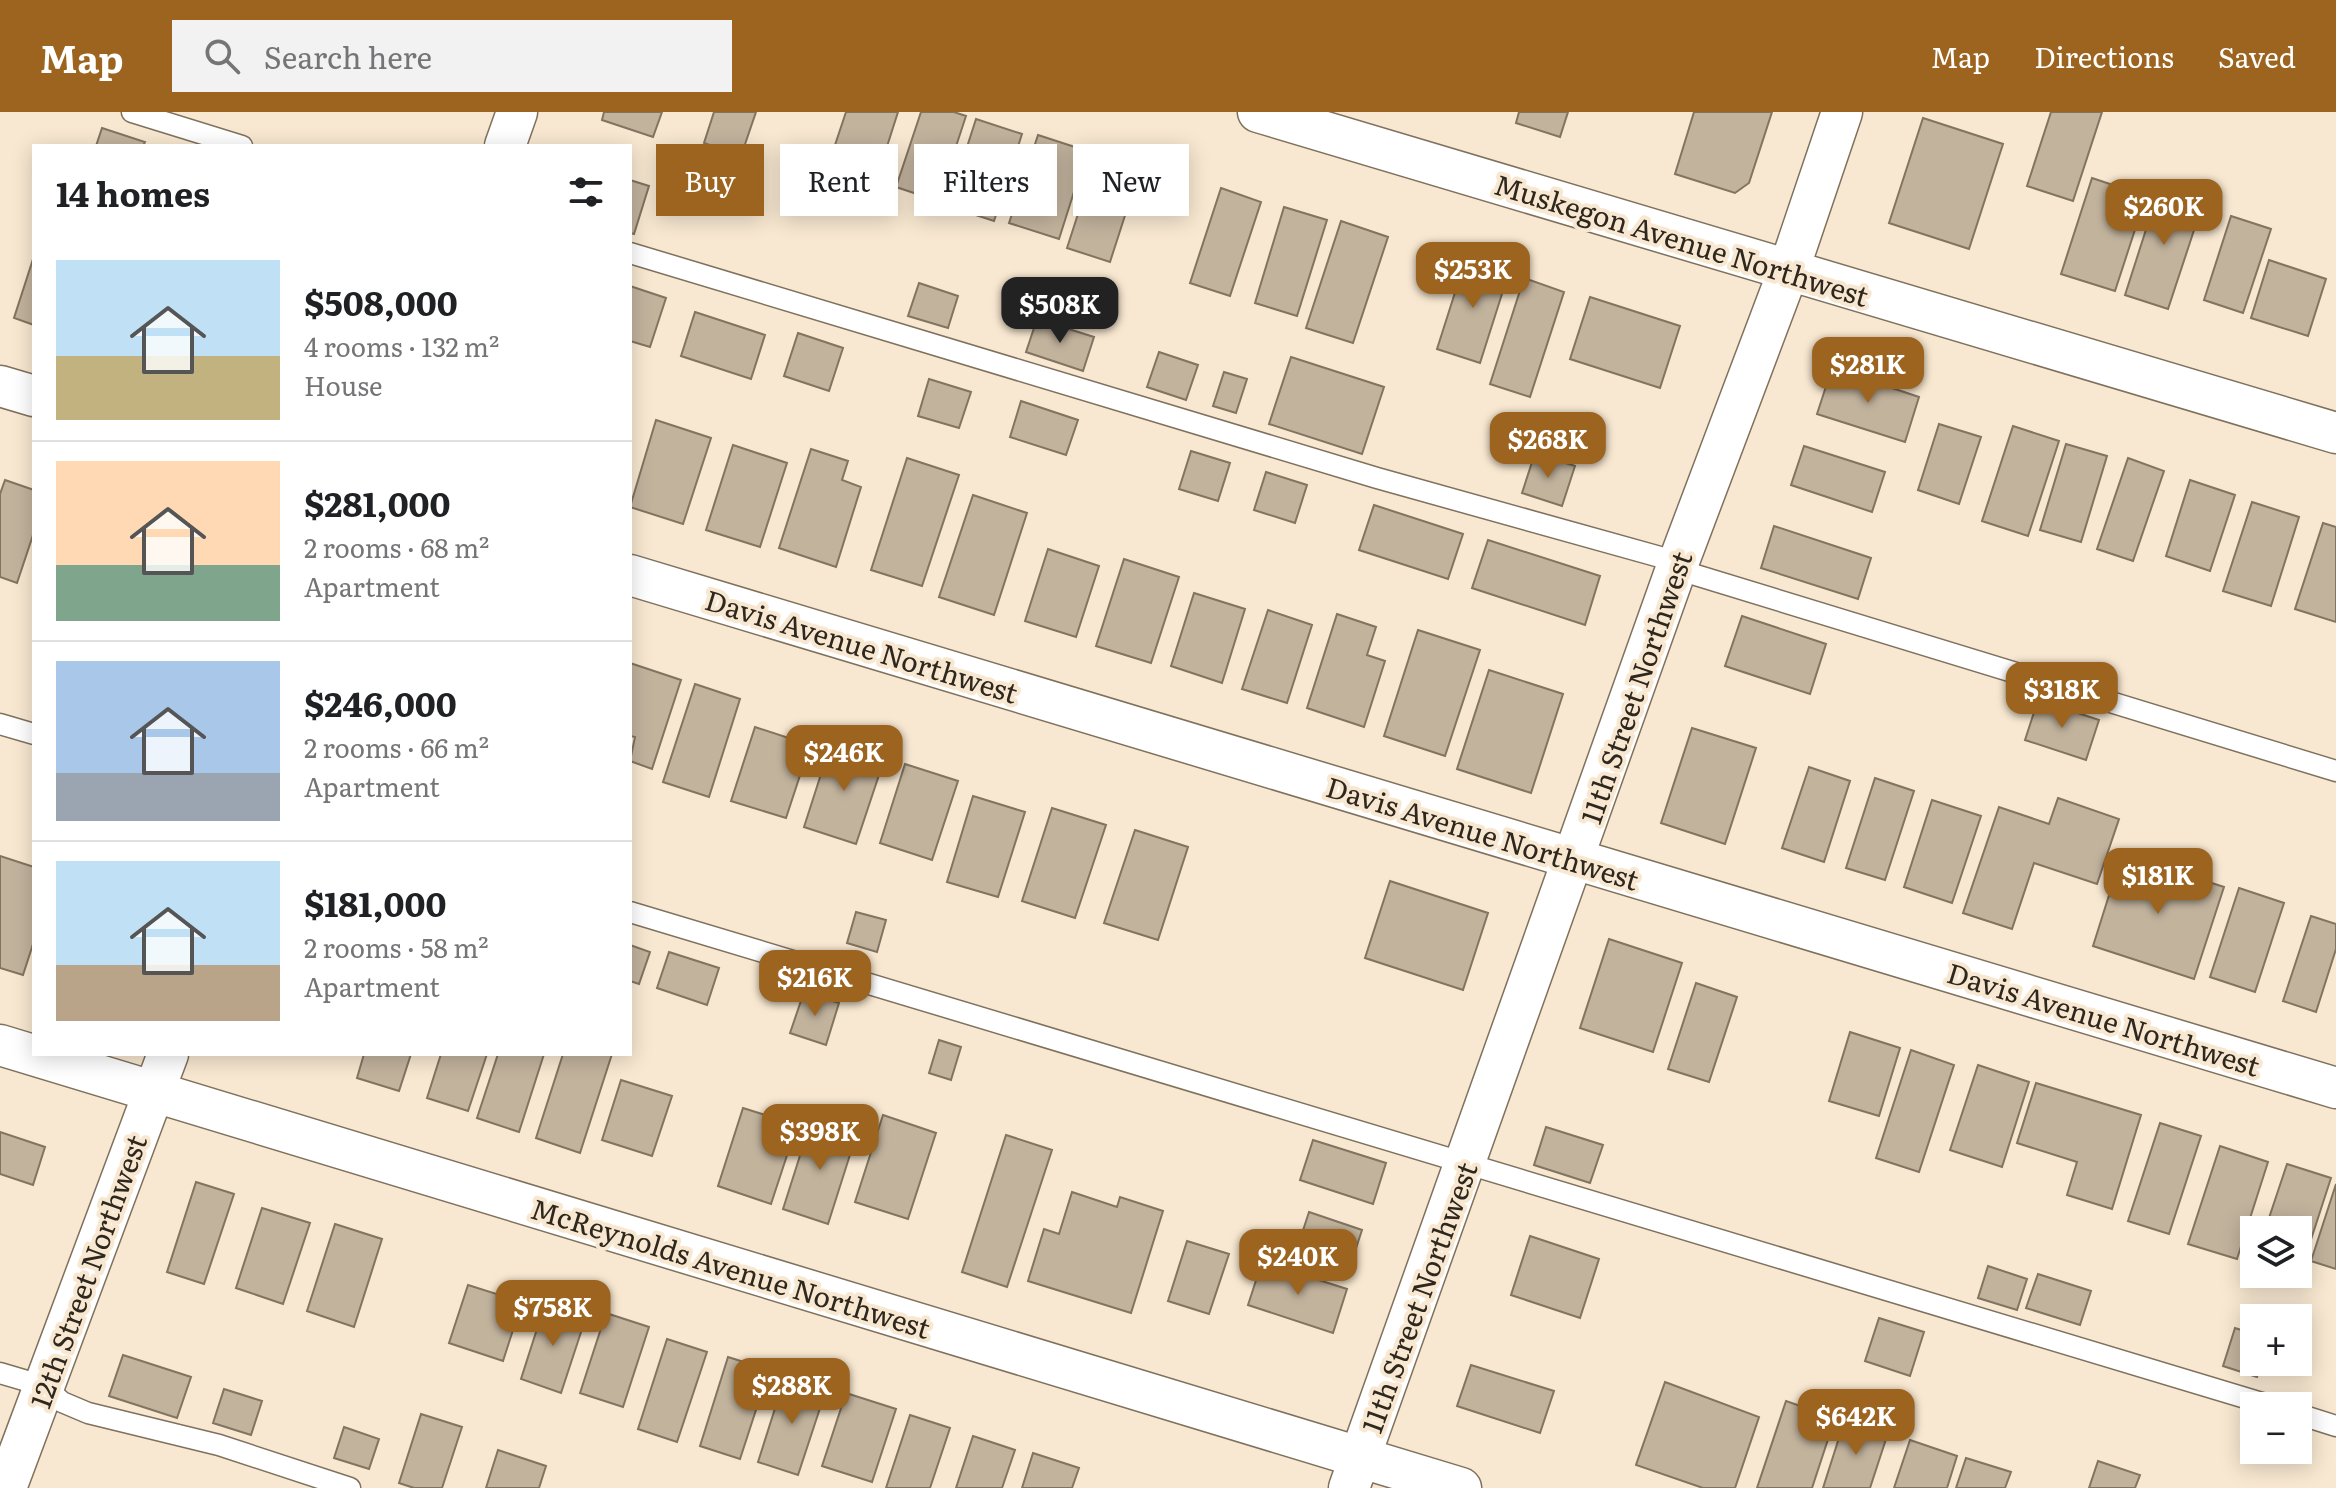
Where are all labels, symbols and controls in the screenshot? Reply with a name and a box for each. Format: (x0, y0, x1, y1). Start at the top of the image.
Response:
search box (172, 20, 732, 92)
text: Map (40, 28, 124, 85)
icon: search (200, 34, 244, 78)
text: Search here (264, 34, 432, 78)
text: Map (1931, 35, 1990, 77)
text: Directions (2034, 35, 2174, 77)
text: Saved (2218, 35, 2296, 77)
chip: Buy (656, 144, 764, 216)
chip: Rent (780, 144, 898, 216)
chip: Filters (914, 144, 1057, 216)
chip: New (1073, 144, 1189, 216)
street label: Muskegon Avenue Northwest (1490, 162, 1875, 316)
text: 14 homes (56, 167, 210, 217)
icon: filters (564, 170, 608, 214)
pin: $260K (2108, 179, 2220, 247)
text: $260K (2123, 185, 2205, 224)
pin: $253K (1417, 242, 1529, 310)
text: $253K (1434, 248, 1512, 287)
text: $508,000 (304, 276, 458, 326)
pin: $508K (1004, 277, 1116, 345)
text: $508K (1019, 283, 1101, 322)
icon: home (120, 292, 216, 388)
text: 4 rooms · 132 m² (304, 326, 499, 365)
pin: $281K (1812, 337, 1924, 405)
text: $281K (1830, 343, 1906, 382)
text: House (304, 365, 382, 404)
pin: $268K (1492, 412, 1604, 480)
text: $268K (1508, 418, 1588, 457)
text: $281,000 (304, 477, 451, 527)
icon: home (120, 493, 216, 589)
text: 2 rooms · 68 m² (304, 527, 489, 566)
street label: 11th Street Northwest (1569, 545, 1702, 829)
text: Apartment (304, 566, 440, 605)
street label: Davis Avenue Northwest (700, 577, 1024, 713)
pin: $318K (2006, 662, 2118, 730)
text: $318K (2024, 668, 2100, 707)
text: $246,000 (304, 677, 457, 727)
icon: home (120, 693, 216, 789)
pin: $246K (788, 725, 900, 793)
text: 2 rooms · 66 m² (304, 727, 489, 766)
text: $246K (804, 731, 884, 770)
street label: Davis Avenue Northwest (1321, 764, 1645, 900)
text: Apartment (304, 766, 440, 805)
pin: $181K (2102, 848, 2214, 916)
text: $181K (2122, 854, 2194, 893)
text: $181,000 (304, 877, 446, 927)
icon: home (120, 893, 216, 989)
text: 2 rooms · 58 m² (304, 927, 489, 966)
pin: $216K (759, 950, 871, 1018)
street label: Davis Avenue Northwest (1942, 950, 2266, 1086)
text: $216K (777, 956, 853, 995)
text: Apartment (304, 966, 440, 1005)
pin: $398K (764, 1104, 876, 1172)
text: $398K (780, 1110, 860, 1149)
street label: 12th Street Northwest (18, 1128, 156, 1414)
street label: 11th Street Northwest (1349, 1155, 1487, 1438)
street label: McReynolds Avenue Northwest (526, 1186, 937, 1348)
map controls (2240, 1216, 2312, 1464)
button: layers (2240, 1216, 2312, 1288)
pin: $240K (1242, 1229, 1354, 1297)
text: $240K (1257, 1235, 1339, 1274)
pin: $758K (497, 1280, 609, 1348)
text: $758K (514, 1286, 592, 1325)
button: + (2240, 1304, 2312, 1376)
pin: $288K (736, 1358, 848, 1426)
text: $288K (752, 1364, 832, 1403)
pin: $642K (1800, 1389, 1912, 1457)
button: − (2240, 1392, 2312, 1464)
text: $642K (1816, 1395, 1896, 1434)

